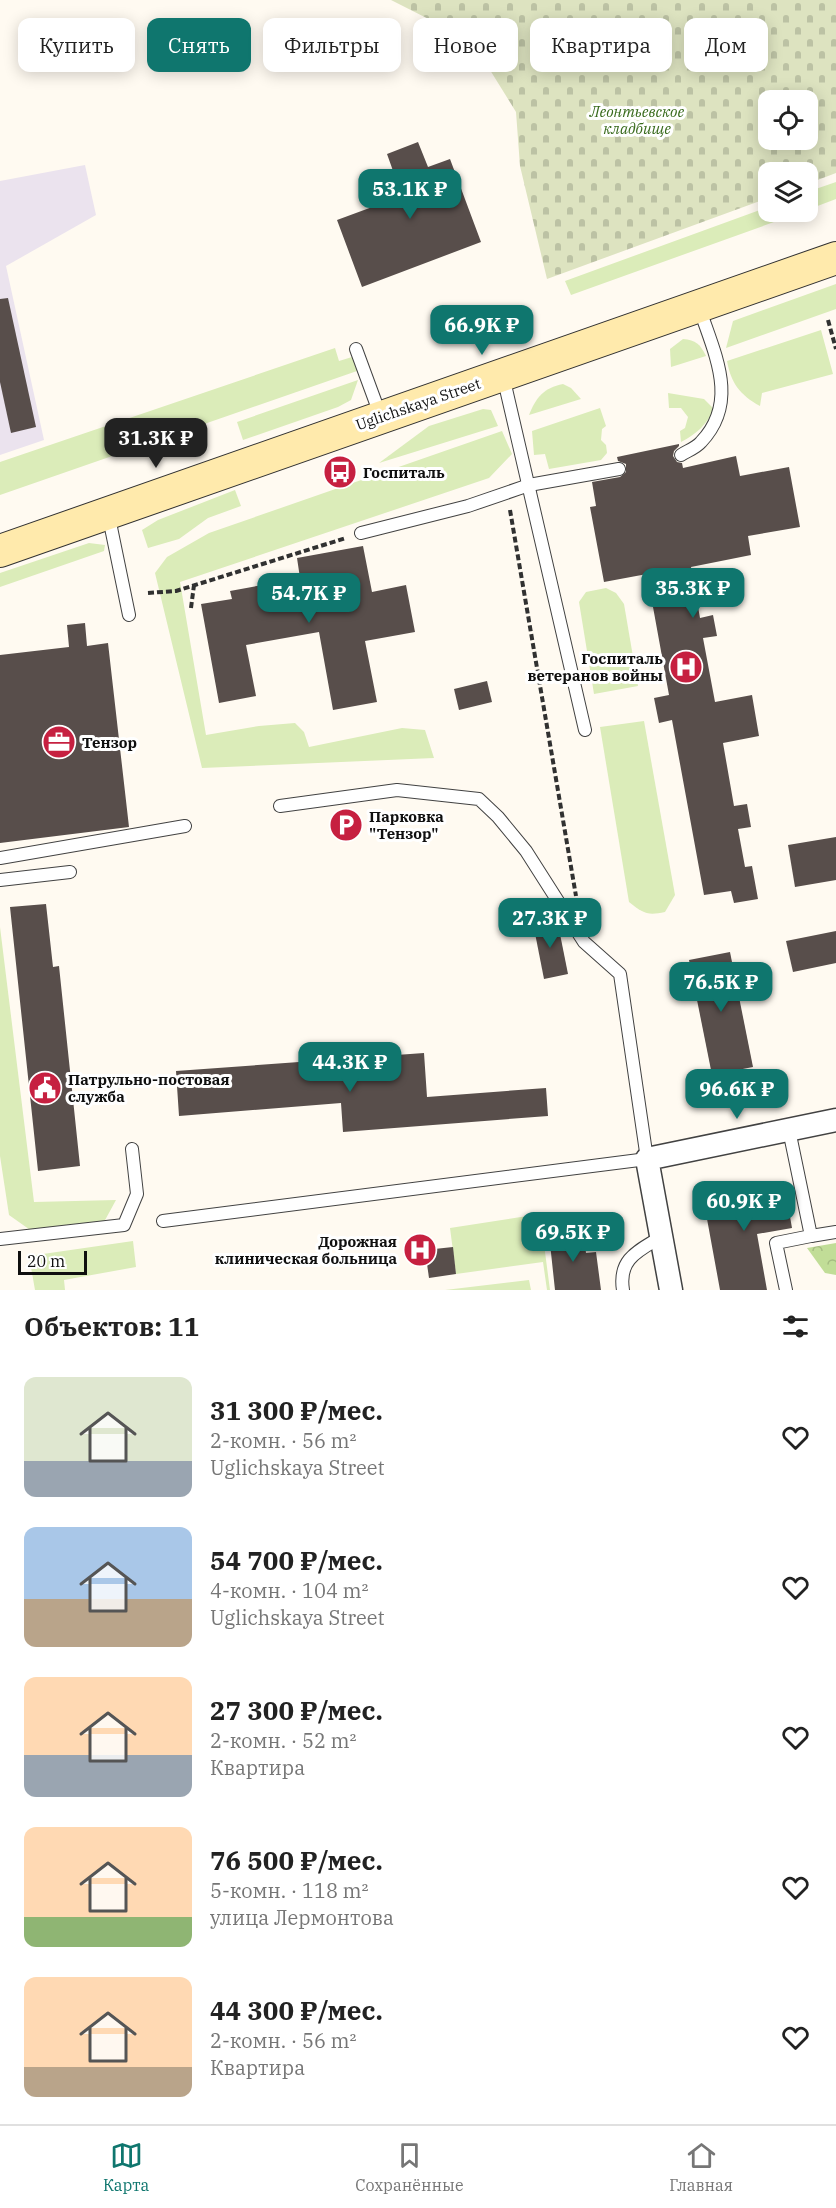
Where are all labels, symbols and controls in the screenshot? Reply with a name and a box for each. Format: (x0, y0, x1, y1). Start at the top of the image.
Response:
chip: Купить (18, 18, 135, 72)
chip: Снять (147, 18, 251, 72)
chip: Фильтры (263, 18, 401, 72)
chip: Новое (413, 18, 518, 72)
chip: Квартира (530, 18, 672, 72)
chip: Дом (684, 18, 768, 72)
map controls (758, 90, 818, 222)
button: locate (758, 90, 818, 150)
park label: Леонтьевское кладбище (589, 102, 685, 138)
button: layers (758, 162, 818, 222)
pin: 53.1K ₽ (355, 169, 465, 220)
text: 53.1K ₽ (372, 175, 448, 202)
pin: 66.9K ₽ (427, 305, 537, 356)
text: 66.9K ₽ (444, 311, 520, 338)
street label: Uglichskaya Street (353, 374, 483, 434)
pin: 31.3K ₽ (101, 418, 211, 469)
text: 31.3K ₽ (118, 424, 194, 451)
bus stop icon: Госпиталь (322, 454, 358, 490)
place label: Госпиталь (363, 463, 445, 482)
pin: 35.3K ₽ (638, 568, 748, 619)
pin: 54.7K ₽ (254, 573, 364, 624)
text: 35.3K ₽ (655, 574, 731, 601)
text: 54.7K ₽ (271, 579, 347, 606)
place label: Госпиталь ветеранов войны (527, 649, 663, 685)
hospital icon: Госпиталь ветеранов войны (668, 649, 704, 685)
office icon: Тензор (41, 724, 77, 760)
place label: Тензор (82, 733, 137, 752)
parking icon: Парковка "Тензор" (328, 807, 364, 843)
place label: Парковка "Тензор" (369, 807, 444, 843)
pin: 27.3K ₽ (495, 898, 605, 949)
text: 27.3K ₽ (512, 904, 588, 931)
pin: 76.5K ₽ (666, 962, 776, 1013)
text: 76.5K ₽ (683, 968, 759, 995)
pin: 44.3K ₽ (295, 1042, 405, 1093)
text: 44.3K ₽ (312, 1048, 388, 1075)
pin: 96.6K ₽ (682, 1069, 792, 1120)
public building icon: Патрульно-постовая служба (27, 1070, 63, 1106)
place label: Патрульно-постовая служба (68, 1070, 230, 1106)
text: 96.6K ₽ (699, 1075, 775, 1102)
pin: 60.9K ₽ (689, 1181, 799, 1232)
text: 60.9K ₽ (706, 1187, 782, 1214)
pin: 69.5K ₽ (518, 1212, 628, 1263)
text: 69.5K ₽ (535, 1218, 611, 1245)
place label: Дорожная клиническая больница (215, 1232, 397, 1268)
hospital icon: Дорожная клиническая больница (402, 1232, 438, 1268)
scale bar (18, 1248, 87, 1276)
text: 20 m (27, 1251, 65, 1271)
text: Объектов: 11 (24, 1309, 199, 1343)
icon: filters (779, 1310, 812, 1343)
text: 31 300 ₽/мес. (210, 1393, 383, 1427)
icon: home (72, 1401, 144, 1473)
icon: heart (779, 1421, 812, 1454)
text: 2-комн. · 56 m² (210, 1427, 357, 1454)
text: Uglichskaya Street (210, 1454, 385, 1481)
text: 54 700 ₽/мес. (210, 1543, 383, 1577)
icon: home (72, 1551, 144, 1623)
icon: heart (779, 1571, 812, 1604)
text: 4-комн. · 104 m² (210, 1577, 369, 1604)
text: Uglichskaya Street (210, 1604, 385, 1631)
text: 27 300 ₽/мес. (210, 1693, 383, 1727)
icon: home (72, 1701, 144, 1773)
icon: heart (779, 1721, 812, 1754)
text: 2-комн. · 52 m² (210, 1727, 357, 1754)
text: Квартира (210, 1754, 305, 1781)
text: 76 500 ₽/мес. (210, 1843, 383, 1877)
icon: home (72, 1851, 144, 1923)
icon: heart (779, 1871, 812, 1904)
text: 5-комн. · 118 m² (210, 1877, 369, 1904)
text: улица Лермонтова (210, 1904, 394, 1931)
text: 44 300 ₽/мес. (210, 1993, 383, 2027)
icon: home (72, 2001, 144, 2073)
icon: heart (779, 2021, 812, 2054)
text: 2-комн. · 56 m² (210, 2027, 357, 2054)
text: Квартира (210, 2054, 305, 2081)
tab: Карта (103, 2139, 149, 2195)
tab: Сохранённые (355, 2139, 464, 2195)
tab: Главная (669, 2139, 733, 2195)

